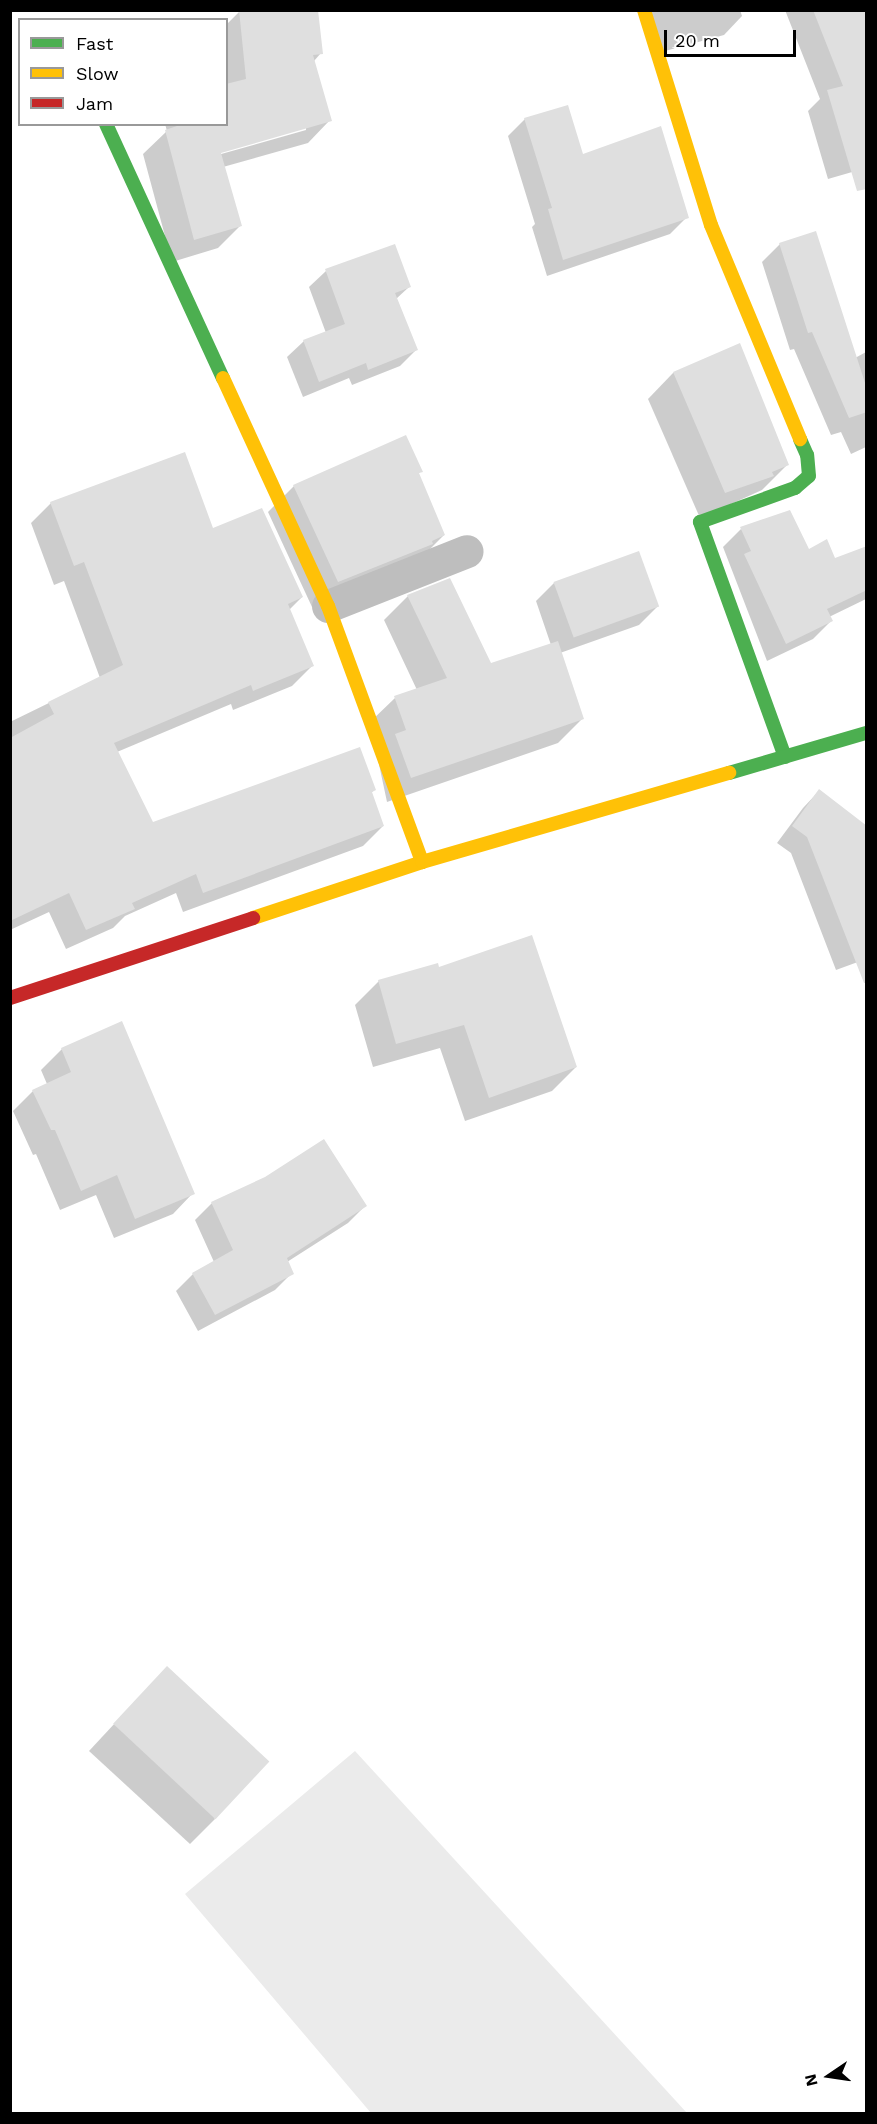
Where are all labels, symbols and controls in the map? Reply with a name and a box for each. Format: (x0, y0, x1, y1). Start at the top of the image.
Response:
legend (18, 18, 228, 126)
scale bar (667, 18, 799, 56)
text: 20 m (675, 30, 720, 51)
text: Fast (76, 33, 113, 54)
text: Slow (76, 63, 119, 84)
text: Jam (76, 93, 113, 114)
north arrow (799, 2046, 859, 2106)
text: N (800, 2072, 822, 2088)

